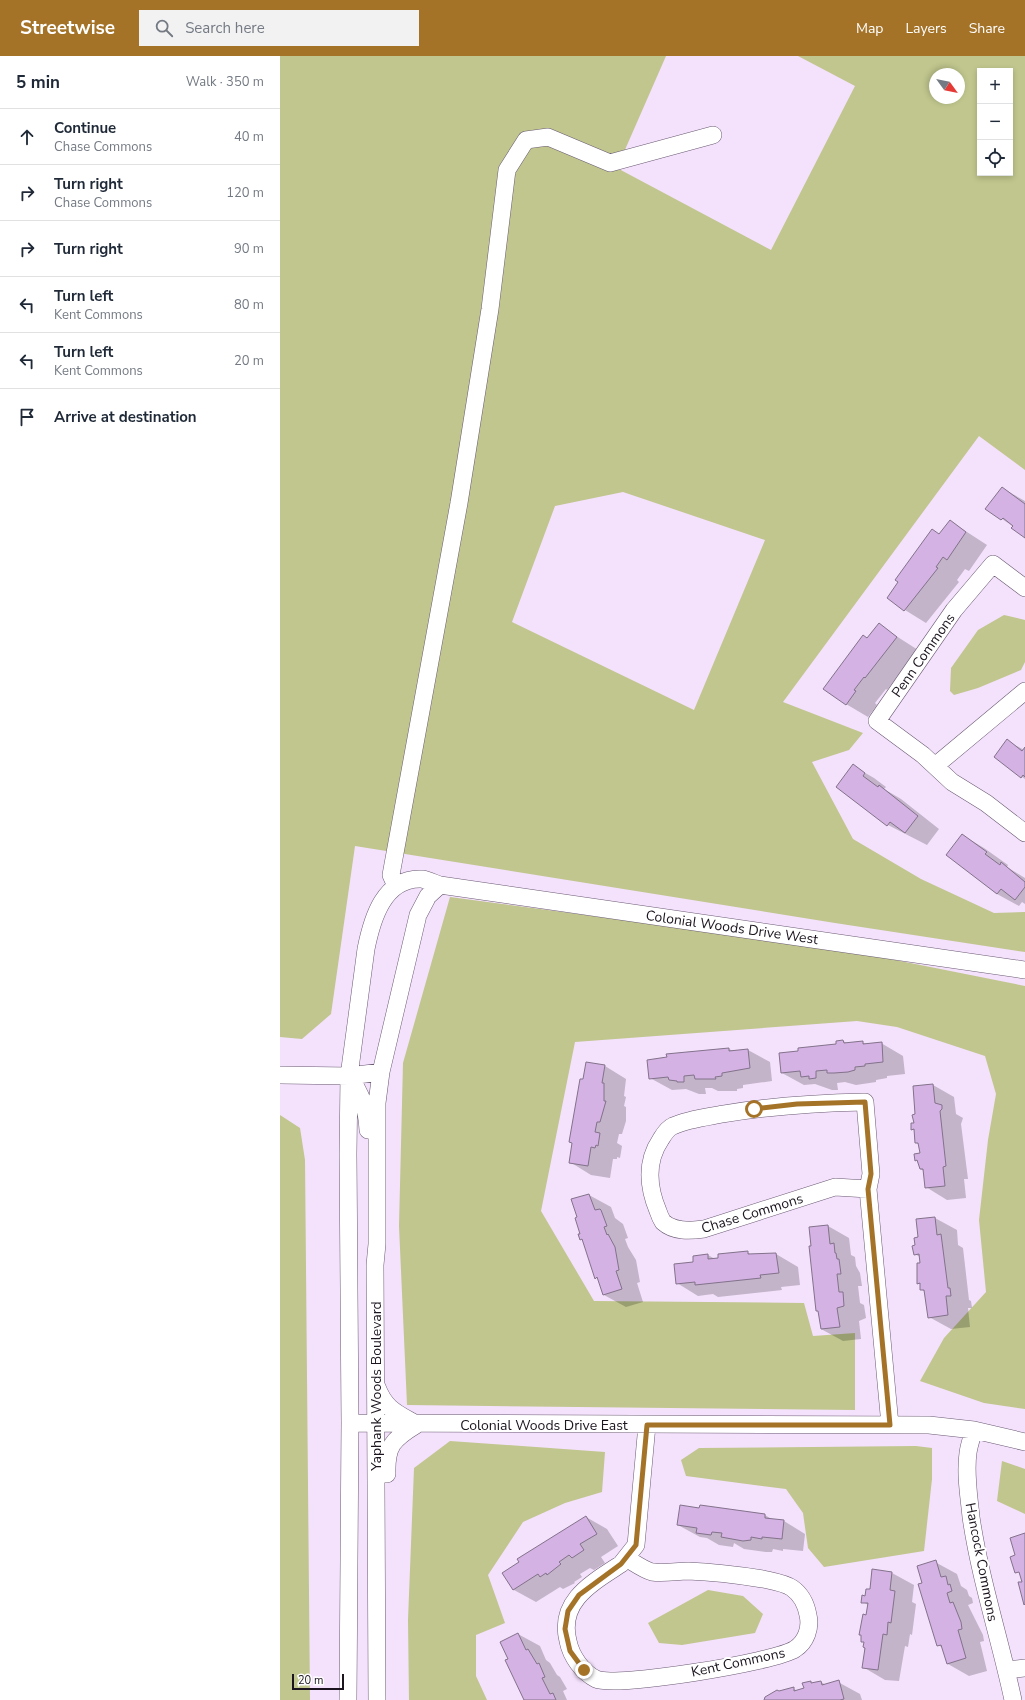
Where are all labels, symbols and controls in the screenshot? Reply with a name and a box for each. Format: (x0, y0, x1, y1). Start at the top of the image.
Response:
search box (139, 10, 419, 46)
text: Streetwise (20, 15, 115, 41)
icon: search (153, 17, 175, 39)
text: Search here (185, 18, 265, 38)
text: Map (856, 19, 883, 38)
text: Layers (905, 19, 947, 38)
text: Share (969, 19, 1005, 38)
north arrow (929, 68, 965, 104)
map controls (977, 68, 1013, 176)
button: + (977, 68, 1013, 104)
text: 5 min (16, 71, 60, 94)
text: Walk · 350 m (186, 73, 264, 91)
button: − (977, 104, 1013, 140)
text: Continue (54, 118, 116, 138)
icon: ahead (16, 126, 38, 148)
text: 40 m (234, 128, 264, 146)
text: Chase Commons (54, 138, 152, 156)
button: locate (977, 140, 1013, 176)
text: Turn right (54, 174, 123, 194)
icon: right (16, 182, 38, 204)
text: 120 m (226, 184, 264, 202)
text: Chase Commons (54, 194, 152, 212)
icon: right (16, 238, 38, 260)
text: Turn right (54, 239, 123, 259)
text: 90 m (234, 240, 264, 258)
text: Turn left (54, 286, 113, 306)
icon: left (16, 294, 38, 316)
text: 80 m (234, 296, 264, 314)
text: Kent Commons (54, 306, 143, 324)
text: Turn left (54, 342, 113, 362)
icon: left (16, 350, 38, 372)
text: 20 m (234, 352, 264, 370)
text: Kent Commons (54, 362, 143, 380)
icon: arrive (16, 406, 38, 428)
text: Arrive at destination (54, 407, 197, 427)
street label: Penn Commons (887, 609, 960, 701)
street label: Colonial Woods Drive West (644, 906, 819, 949)
route start (745, 1100, 763, 1118)
street label: Chase Commons (699, 1189, 806, 1238)
street label: Yaphank Woods Boulevard (367, 1301, 386, 1472)
street label: Colonial Woods Drive East (460, 1416, 628, 1435)
street label: Hancock Commons (961, 1501, 1002, 1623)
street label: Kent Commons (689, 1643, 787, 1682)
route end (575, 1661, 593, 1679)
scale bar (292, 1672, 344, 1691)
text: 20 m (298, 1673, 323, 1688)

